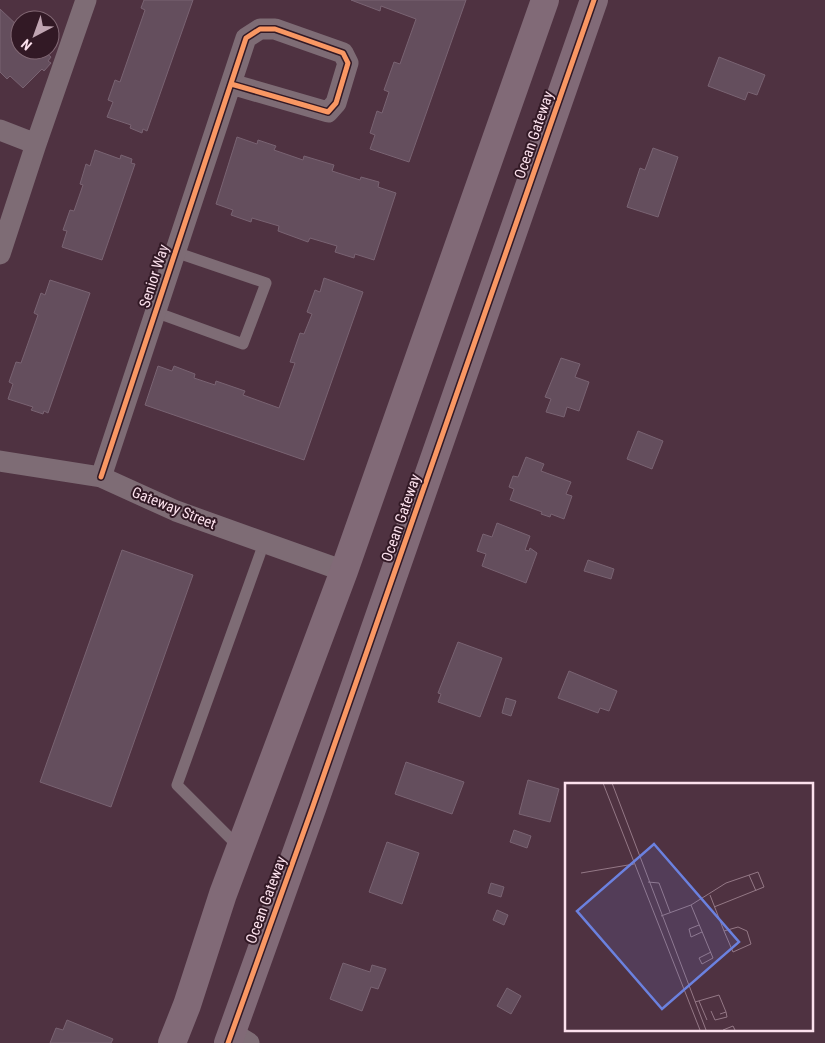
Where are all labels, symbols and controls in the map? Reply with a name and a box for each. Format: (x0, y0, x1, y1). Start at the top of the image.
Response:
north arrow (10, 10, 60, 60)
text: N (18, 36, 35, 54)
street label: Ocean Gateway (511, 89, 557, 181)
street label: Senior Way (135, 242, 173, 310)
street label: Ocean Gateway (378, 472, 424, 564)
street label: Gateway Street (129, 483, 219, 533)
inset map (565, 783, 812, 1030)
street label: Ocean Gateway (242, 854, 290, 946)

